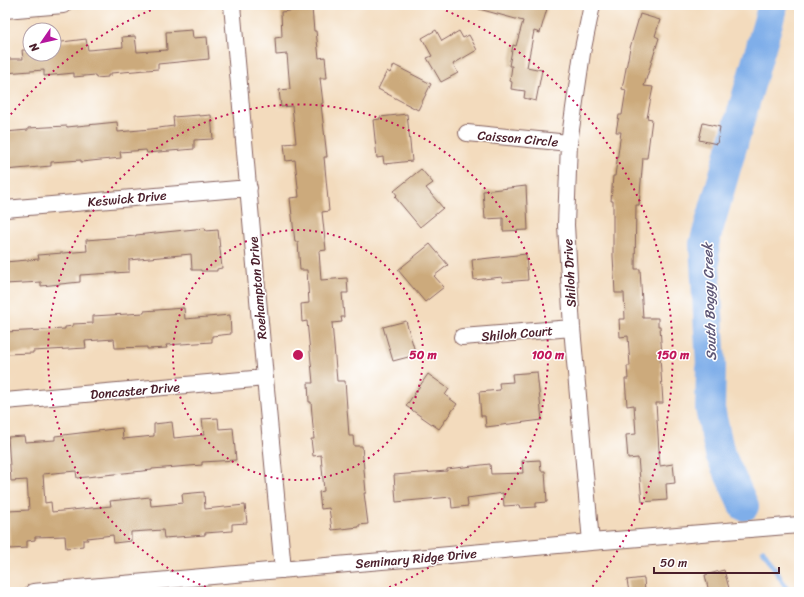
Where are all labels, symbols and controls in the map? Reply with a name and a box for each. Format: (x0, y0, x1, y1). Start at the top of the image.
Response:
north arrow (22, 22, 62, 62)
text: N (24, 39, 45, 57)
street label: Caisson Circle (477, 124, 560, 154)
street label: Keswick Drive (87, 184, 168, 213)
street label: Roehampton Drive (242, 236, 273, 340)
street label: Shiloh Drive (556, 238, 583, 308)
water label: South Boggy Creek (695, 241, 724, 361)
street label: Shiloh Court (480, 319, 554, 348)
text: 50 m (409, 344, 437, 366)
text: 100 m (532, 344, 565, 366)
text: 150 m (657, 344, 690, 366)
centre of rings (291, 348, 305, 362)
street label: Doncaster Drive (89, 375, 181, 406)
street label: Seminary Ridge Drive (354, 542, 478, 575)
scale bar (654, 549, 779, 575)
text: 50 m (660, 552, 687, 574)

